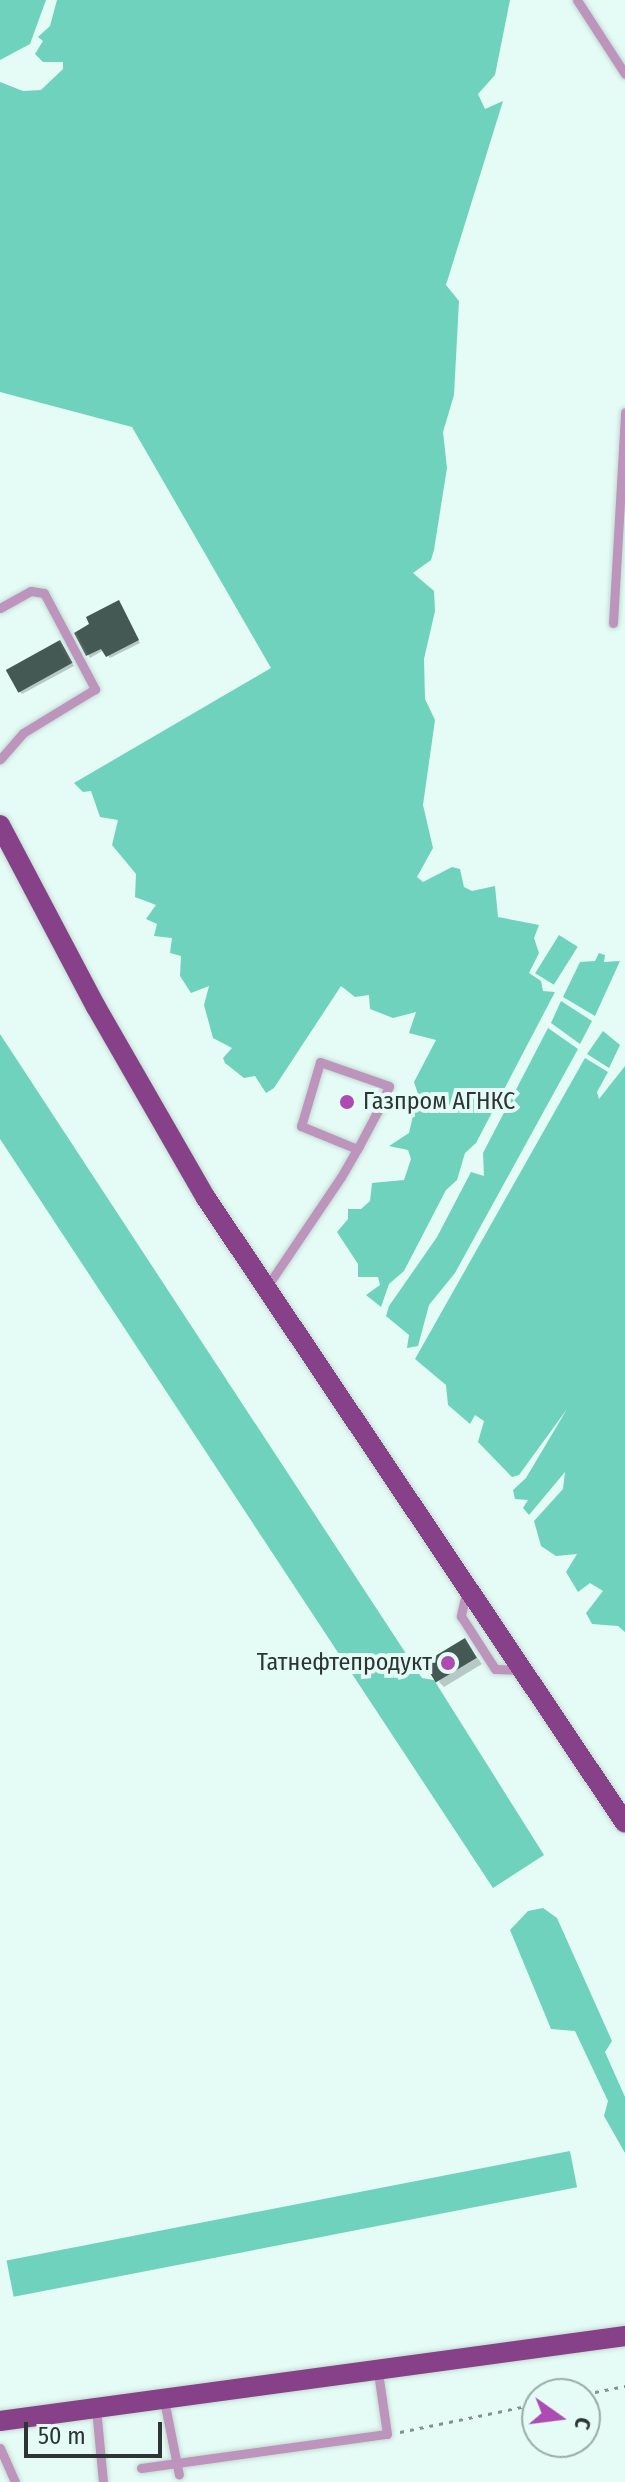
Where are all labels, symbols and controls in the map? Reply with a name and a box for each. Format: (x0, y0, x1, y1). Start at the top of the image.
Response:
place label: Газпром АГНКС (363, 1088, 515, 1116)
marker: Газпром АГНКС (338, 1093, 356, 1111)
place label: Татнефтепродукт (257, 1649, 432, 1677)
marker: Татнефтепродукт (439, 1654, 457, 1672)
north arrow (521, 2378, 601, 2458)
scale bar (28, 2406, 166, 2456)
text: С (568, 2415, 597, 2432)
text: 50 m (38, 2422, 86, 2450)

